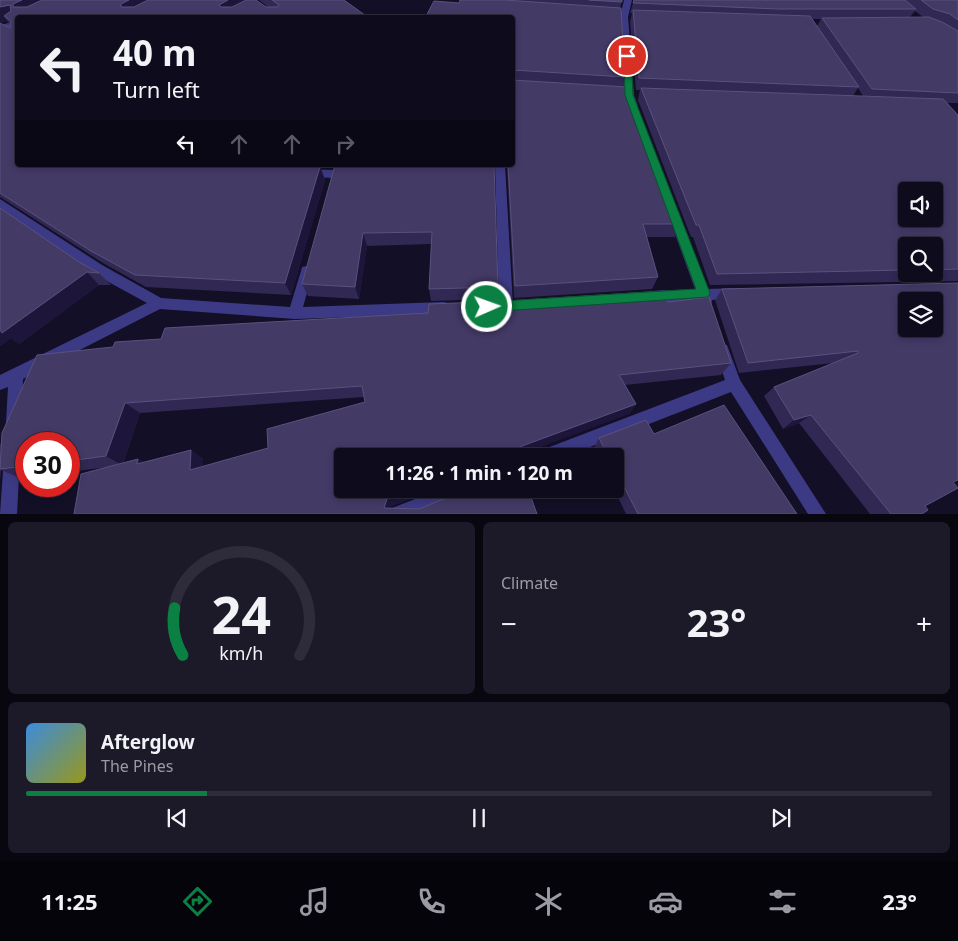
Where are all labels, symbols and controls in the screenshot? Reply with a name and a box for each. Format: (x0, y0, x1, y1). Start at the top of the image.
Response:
text: 40 m (113, 29, 196, 76)
icon: left (30, 35, 95, 100)
pin (606, 35, 648, 77)
icon: arrive (613, 42, 641, 70)
text: Turn left (113, 74, 200, 104)
icon: left (172, 130, 200, 158)
icon: ahead (225, 130, 253, 158)
icon: ahead (278, 130, 306, 158)
icon: right (331, 130, 359, 158)
map controls (898, 182, 943, 337)
button: sound (898, 182, 943, 227)
button: search (898, 237, 943, 282)
position arrow (460, 280, 512, 332)
button: layers (898, 292, 943, 337)
speed limit sign: 30 (15, 432, 80, 497)
text: 11:26 · 1 min · 120 m (385, 460, 573, 486)
text: Climate (501, 572, 558, 594)
text: 24 (212, 578, 271, 649)
text: 23° (687, 596, 746, 648)
text: − (501, 604, 517, 642)
text: + (916, 604, 932, 642)
text: km/h (220, 641, 263, 665)
text: Afterglow (101, 729, 195, 755)
text: The Pines (101, 755, 173, 777)
icon: previous (163, 804, 191, 832)
icon: pause (465, 804, 493, 832)
icon: next (767, 804, 795, 832)
icon: directions (180, 884, 215, 919)
icon: music (297, 884, 332, 919)
icon: phone (414, 884, 449, 919)
icon: climate (531, 884, 566, 919)
icon: car (648, 884, 683, 919)
icon: filters (765, 884, 800, 919)
text: 11:25 (41, 886, 98, 916)
text: 23° (882, 886, 917, 916)

